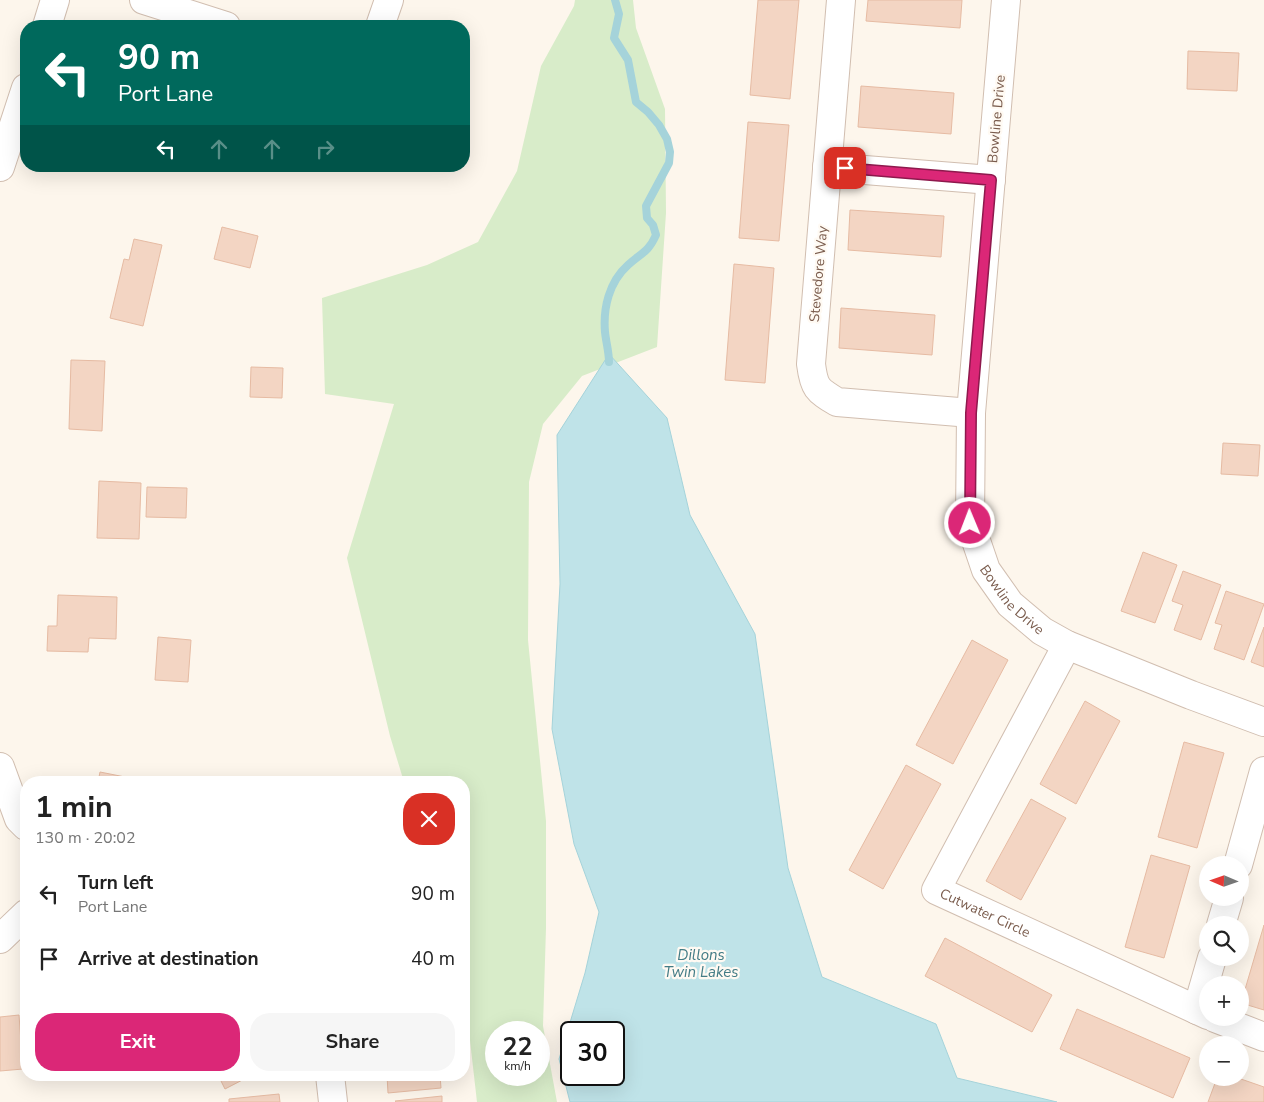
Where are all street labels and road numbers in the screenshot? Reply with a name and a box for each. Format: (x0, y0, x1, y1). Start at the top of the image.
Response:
street label: Bowline Drive (983, 74, 1010, 164)
street label: Stevedore Way (805, 224, 832, 323)
street label: Bowline Drive (975, 561, 1048, 639)
street label: Cutwater Circle (937, 884, 1033, 942)

